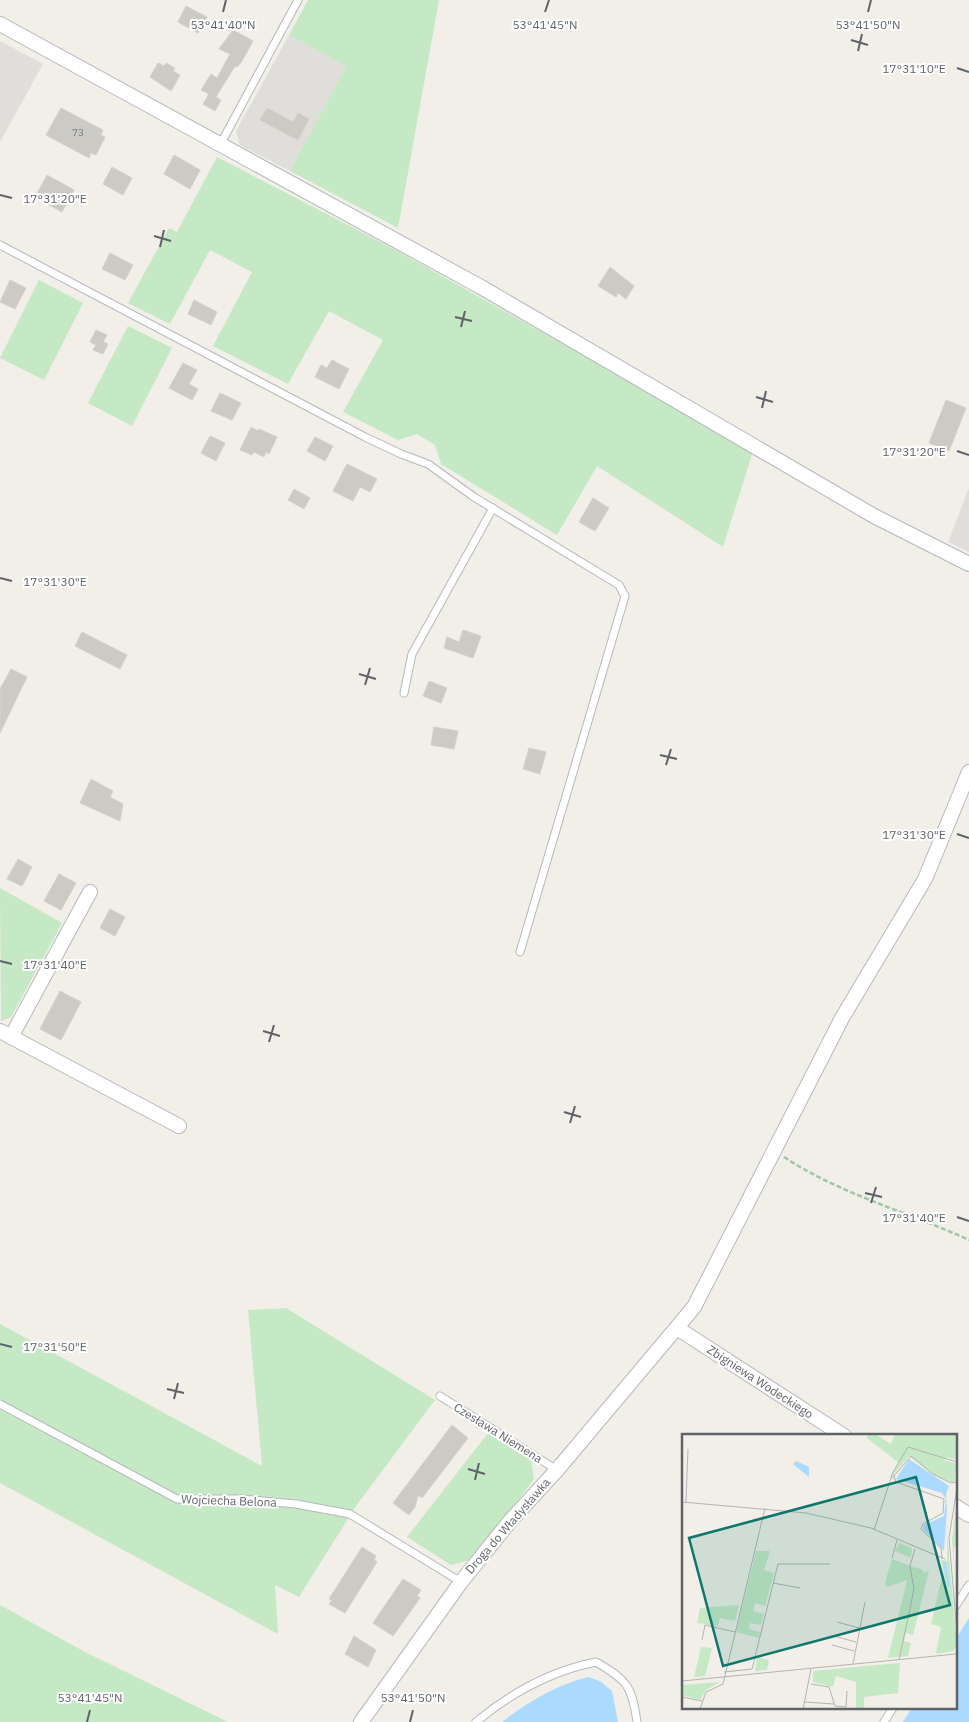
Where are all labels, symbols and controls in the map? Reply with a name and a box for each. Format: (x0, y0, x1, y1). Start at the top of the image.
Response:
text: 53°41'40"N (190, 17, 256, 32)
text: 53°41'45"N (512, 17, 578, 32)
text: 53°41'50"N (835, 17, 901, 32)
text: 17°31'10"E (882, 61, 946, 76)
house number: 73 (72, 126, 84, 139)
text: 17°31'20"E (23, 191, 87, 206)
text: 17°31'20"E (882, 444, 946, 459)
text: 17°31'30"E (23, 574, 87, 589)
text: 17°31'30"E (882, 827, 946, 842)
text: 17°31'40"E (23, 957, 87, 972)
text: 17°31'40"E (882, 1210, 946, 1225)
text: 17°31'50"E (23, 1339, 87, 1354)
street label: Zbigniewa Wodeckiego (704, 1342, 816, 1422)
street label: Czesława Niemena (451, 1399, 546, 1466)
inset map (682, 1434, 956, 1710)
street label: Droga do Władysławka (462, 1474, 554, 1577)
street label: Wojciecha Belona (181, 1491, 278, 1510)
text: 53°41'45"N (57, 1690, 123, 1705)
text: 53°41'50"N (380, 1690, 446, 1705)

